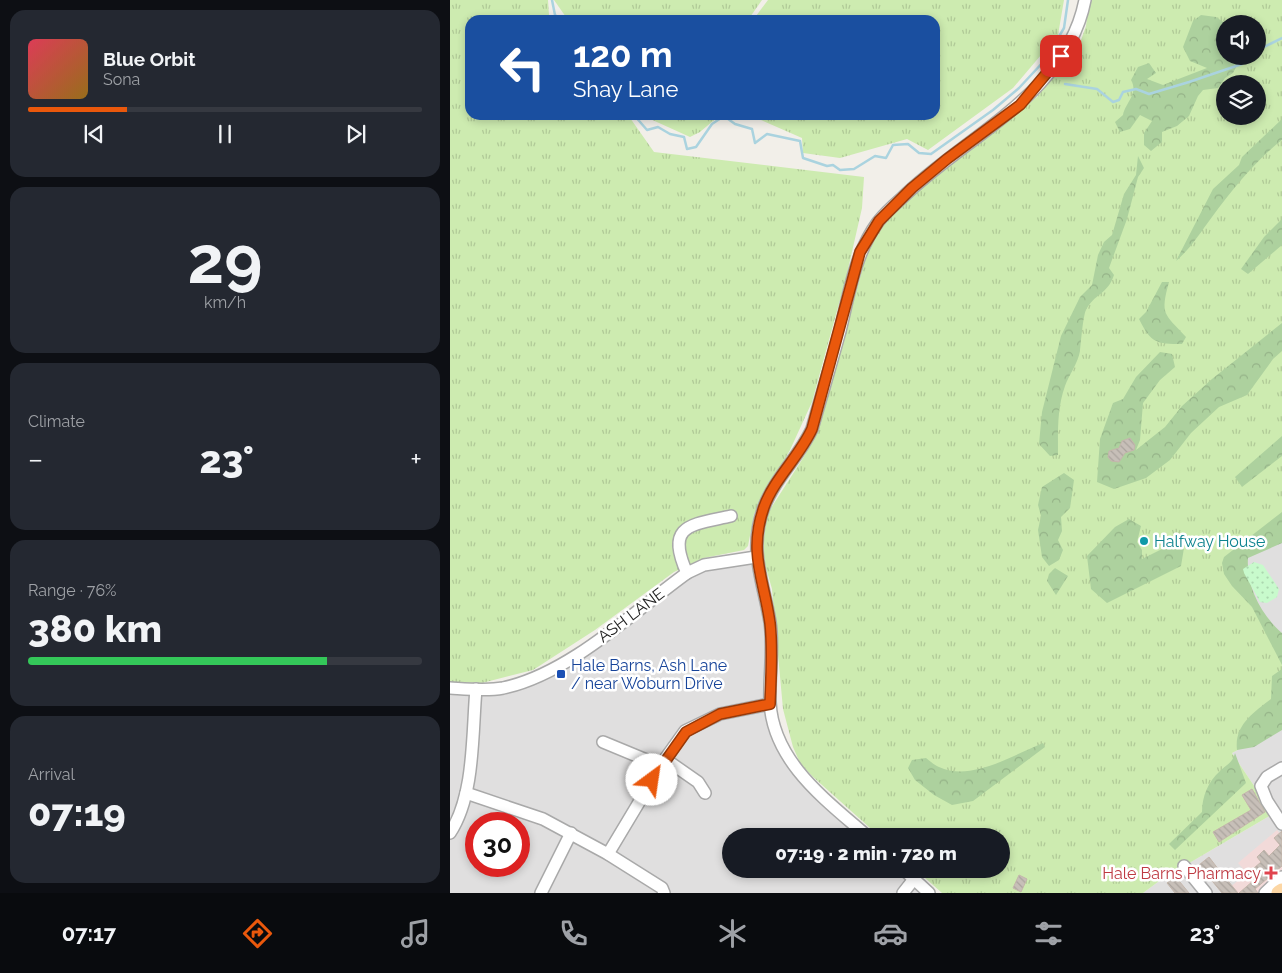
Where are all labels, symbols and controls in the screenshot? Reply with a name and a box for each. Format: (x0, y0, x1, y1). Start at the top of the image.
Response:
map controls (1216, 15, 1266, 125)
button: sound (1216, 15, 1266, 65)
text: 120 m (573, 34, 673, 75)
icon: left (490, 35, 555, 100)
pin (1040, 35, 1082, 77)
icon: arrive (1047, 42, 1075, 70)
text: Blue Orbit (103, 48, 195, 70)
text: Sona (103, 70, 140, 89)
button: layers (1216, 75, 1266, 125)
text: Shay Lane (573, 76, 678, 102)
icon: previous (80, 120, 108, 148)
icon: pause (211, 120, 239, 148)
icon: next (342, 120, 370, 148)
text: 29 (188, 222, 262, 298)
text: km/h (204, 293, 246, 312)
text: Climate (28, 412, 85, 431)
text: 23° (200, 437, 254, 482)
text: − (28, 443, 43, 476)
text: + (410, 443, 422, 476)
place label: Halfway House (1154, 532, 1266, 551)
marker: Halfway House (1138, 535, 1150, 547)
text: Range · 76% (28, 581, 116, 600)
street label: ASH LANE (594, 584, 668, 646)
text: 380 km (28, 606, 162, 651)
place label: Hale Barns, Ash Lane / near Woburn Drive (571, 656, 727, 693)
marker: Hale Barns, Ash Lane / near Woburn Drive (555, 668, 567, 680)
position arrow (625, 753, 677, 805)
text: Arrival (28, 765, 75, 784)
text: 07:19 (28, 790, 126, 835)
speed limit sign: 30 (465, 812, 530, 877)
text: 07:19 · 2 min · 720 m (775, 842, 957, 864)
place label: Hale Barns Pharmacy (1102, 864, 1261, 883)
marker: Hale Barns Pharmacy (1265, 867, 1277, 879)
icon: directions (240, 916, 275, 951)
icon: music (398, 916, 433, 951)
icon: phone (556, 916, 591, 951)
icon: climate (715, 916, 750, 951)
icon: car (873, 916, 908, 951)
icon: filters (1031, 916, 1066, 951)
text: 07:17 (62, 920, 116, 946)
text: 23° (1190, 920, 1220, 946)

